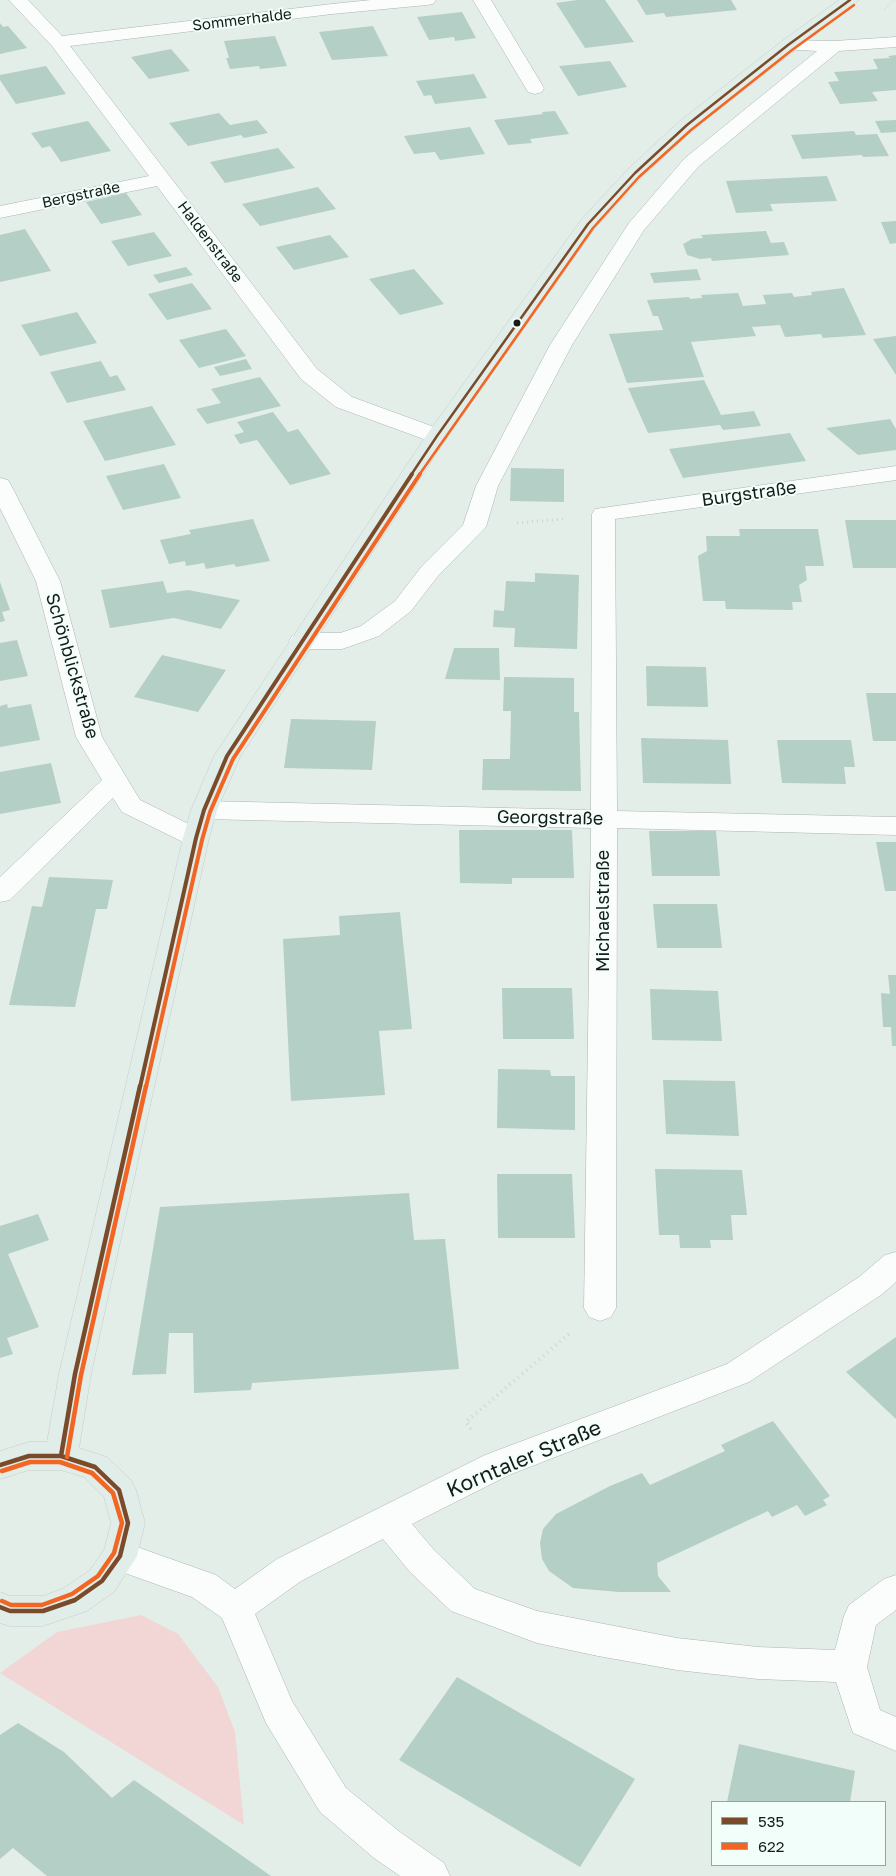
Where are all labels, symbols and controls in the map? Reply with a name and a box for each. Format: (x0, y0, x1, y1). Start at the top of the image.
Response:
street label: Sommerhalde (191, 5, 293, 35)
street label: Bergstraße (40, 178, 122, 212)
street label: Haldenstraße (174, 198, 246, 286)
unlabelled marker (512, 318, 522, 328)
street label: Burgstraße (700, 477, 798, 511)
street label: Schönblickstraße (41, 591, 103, 741)
street label: Georgstraße (497, 806, 603, 830)
street label: Michaelstraße (592, 850, 614, 972)
street label: Korntaler Straße (443, 1415, 605, 1503)
legend (711, 1801, 886, 1866)
text: 535 (758, 1812, 784, 1830)
text: 622 (758, 1837, 784, 1855)

